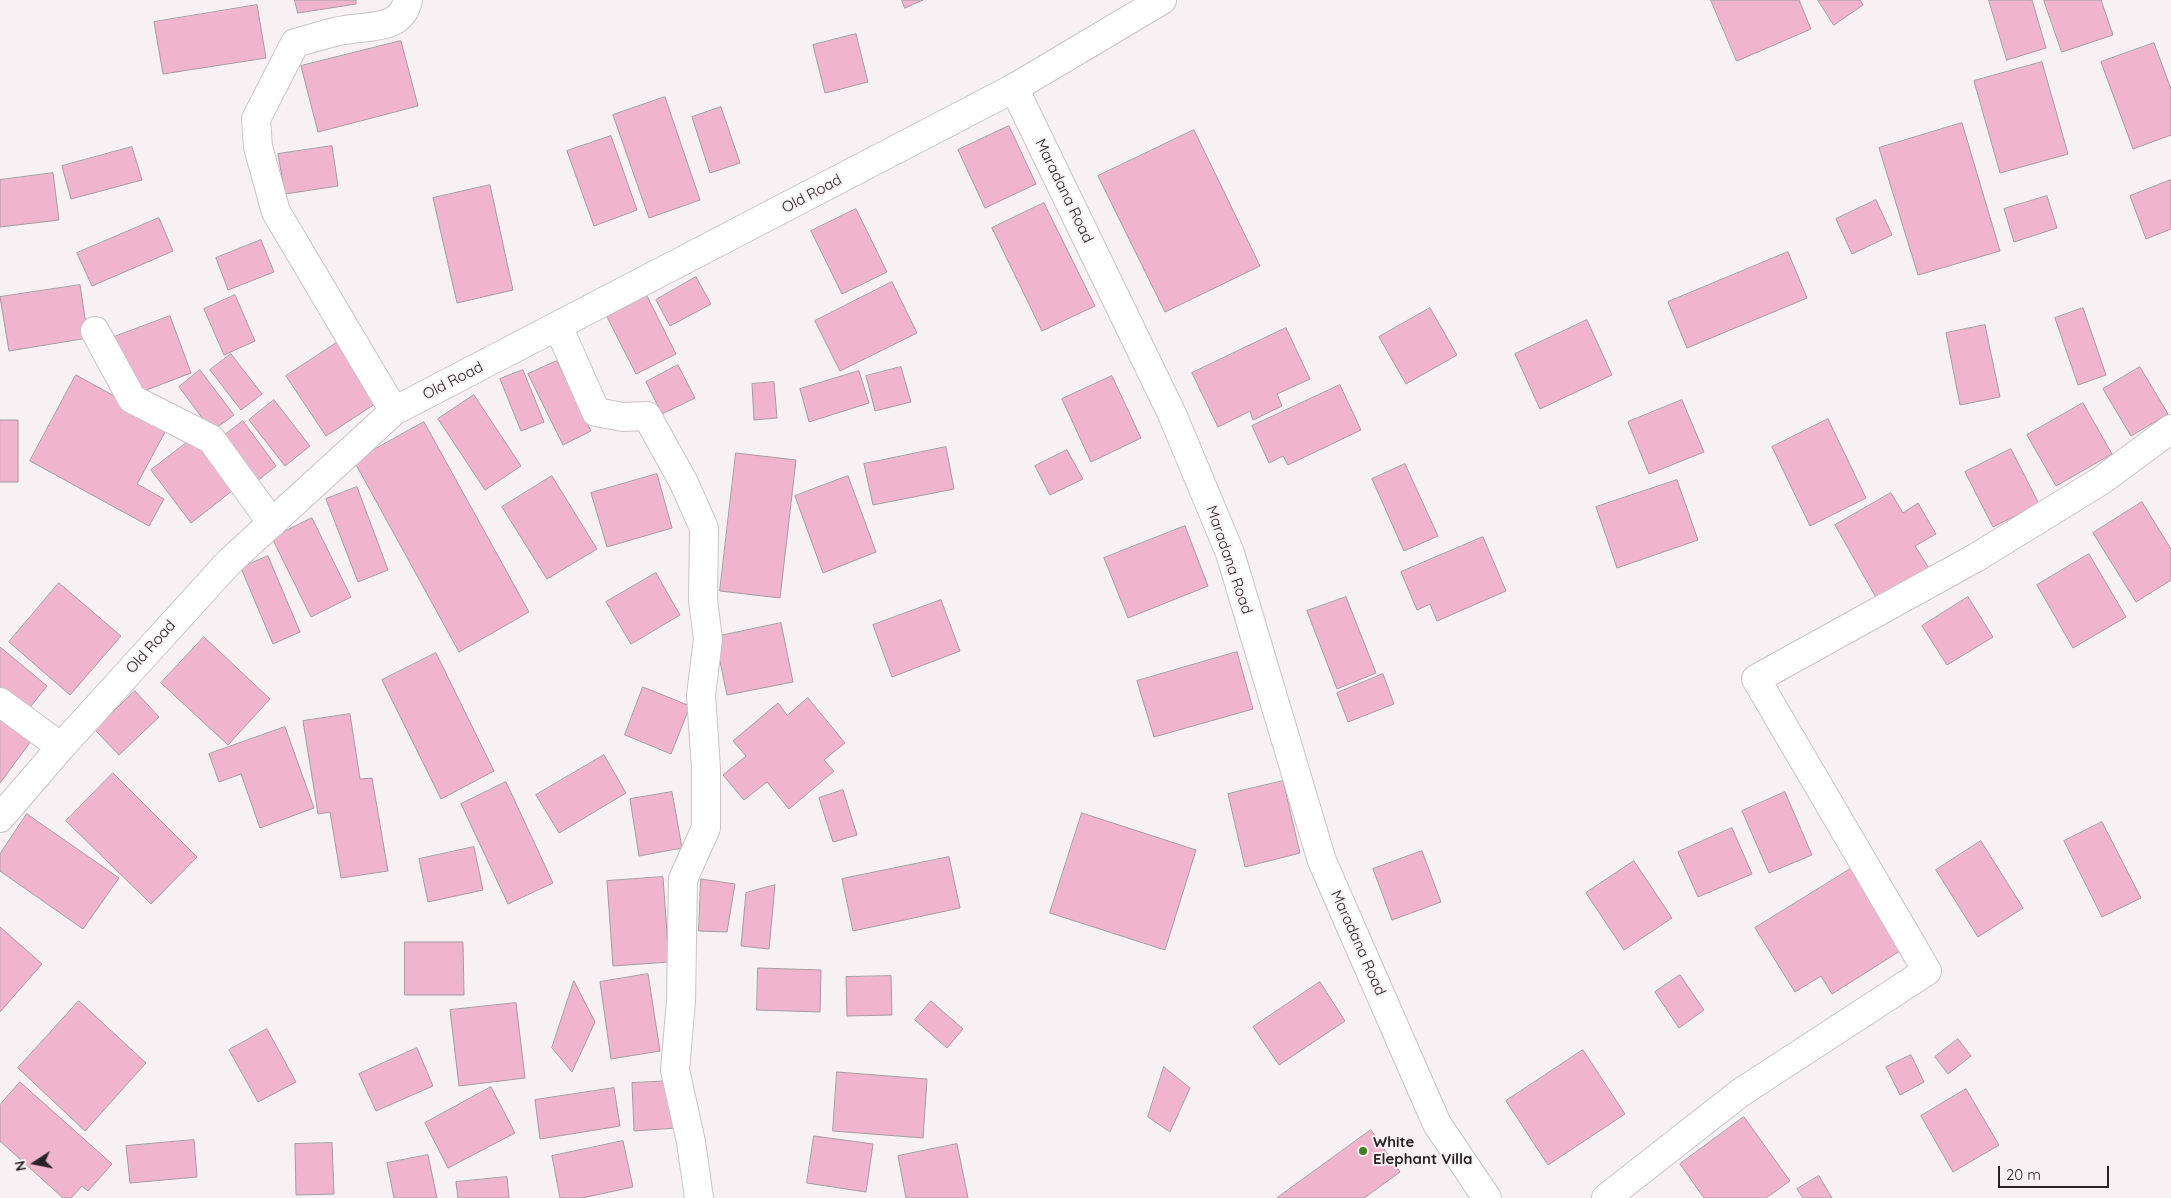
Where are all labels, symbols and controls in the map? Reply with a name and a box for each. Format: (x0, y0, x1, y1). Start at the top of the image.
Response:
street label: Maradana Road (1031, 136, 1097, 246)
street label: Old Road (779, 171, 845, 217)
street label: Old Road (420, 358, 486, 404)
street label: Maradana Road (1202, 503, 1256, 617)
street label: Old Road (123, 617, 179, 677)
street label: Maradana Road (1327, 888, 1389, 998)
place label: White Elephant Villa (1373, 1133, 1472, 1168)
north arrow (10, 1138, 60, 1188)
marker: White Elephant Villa (1357, 1145, 1369, 1157)
scale bar (2001, 1156, 2112, 1188)
text: N (10, 1159, 30, 1173)
text: 20 m (2006, 1165, 2041, 1184)

